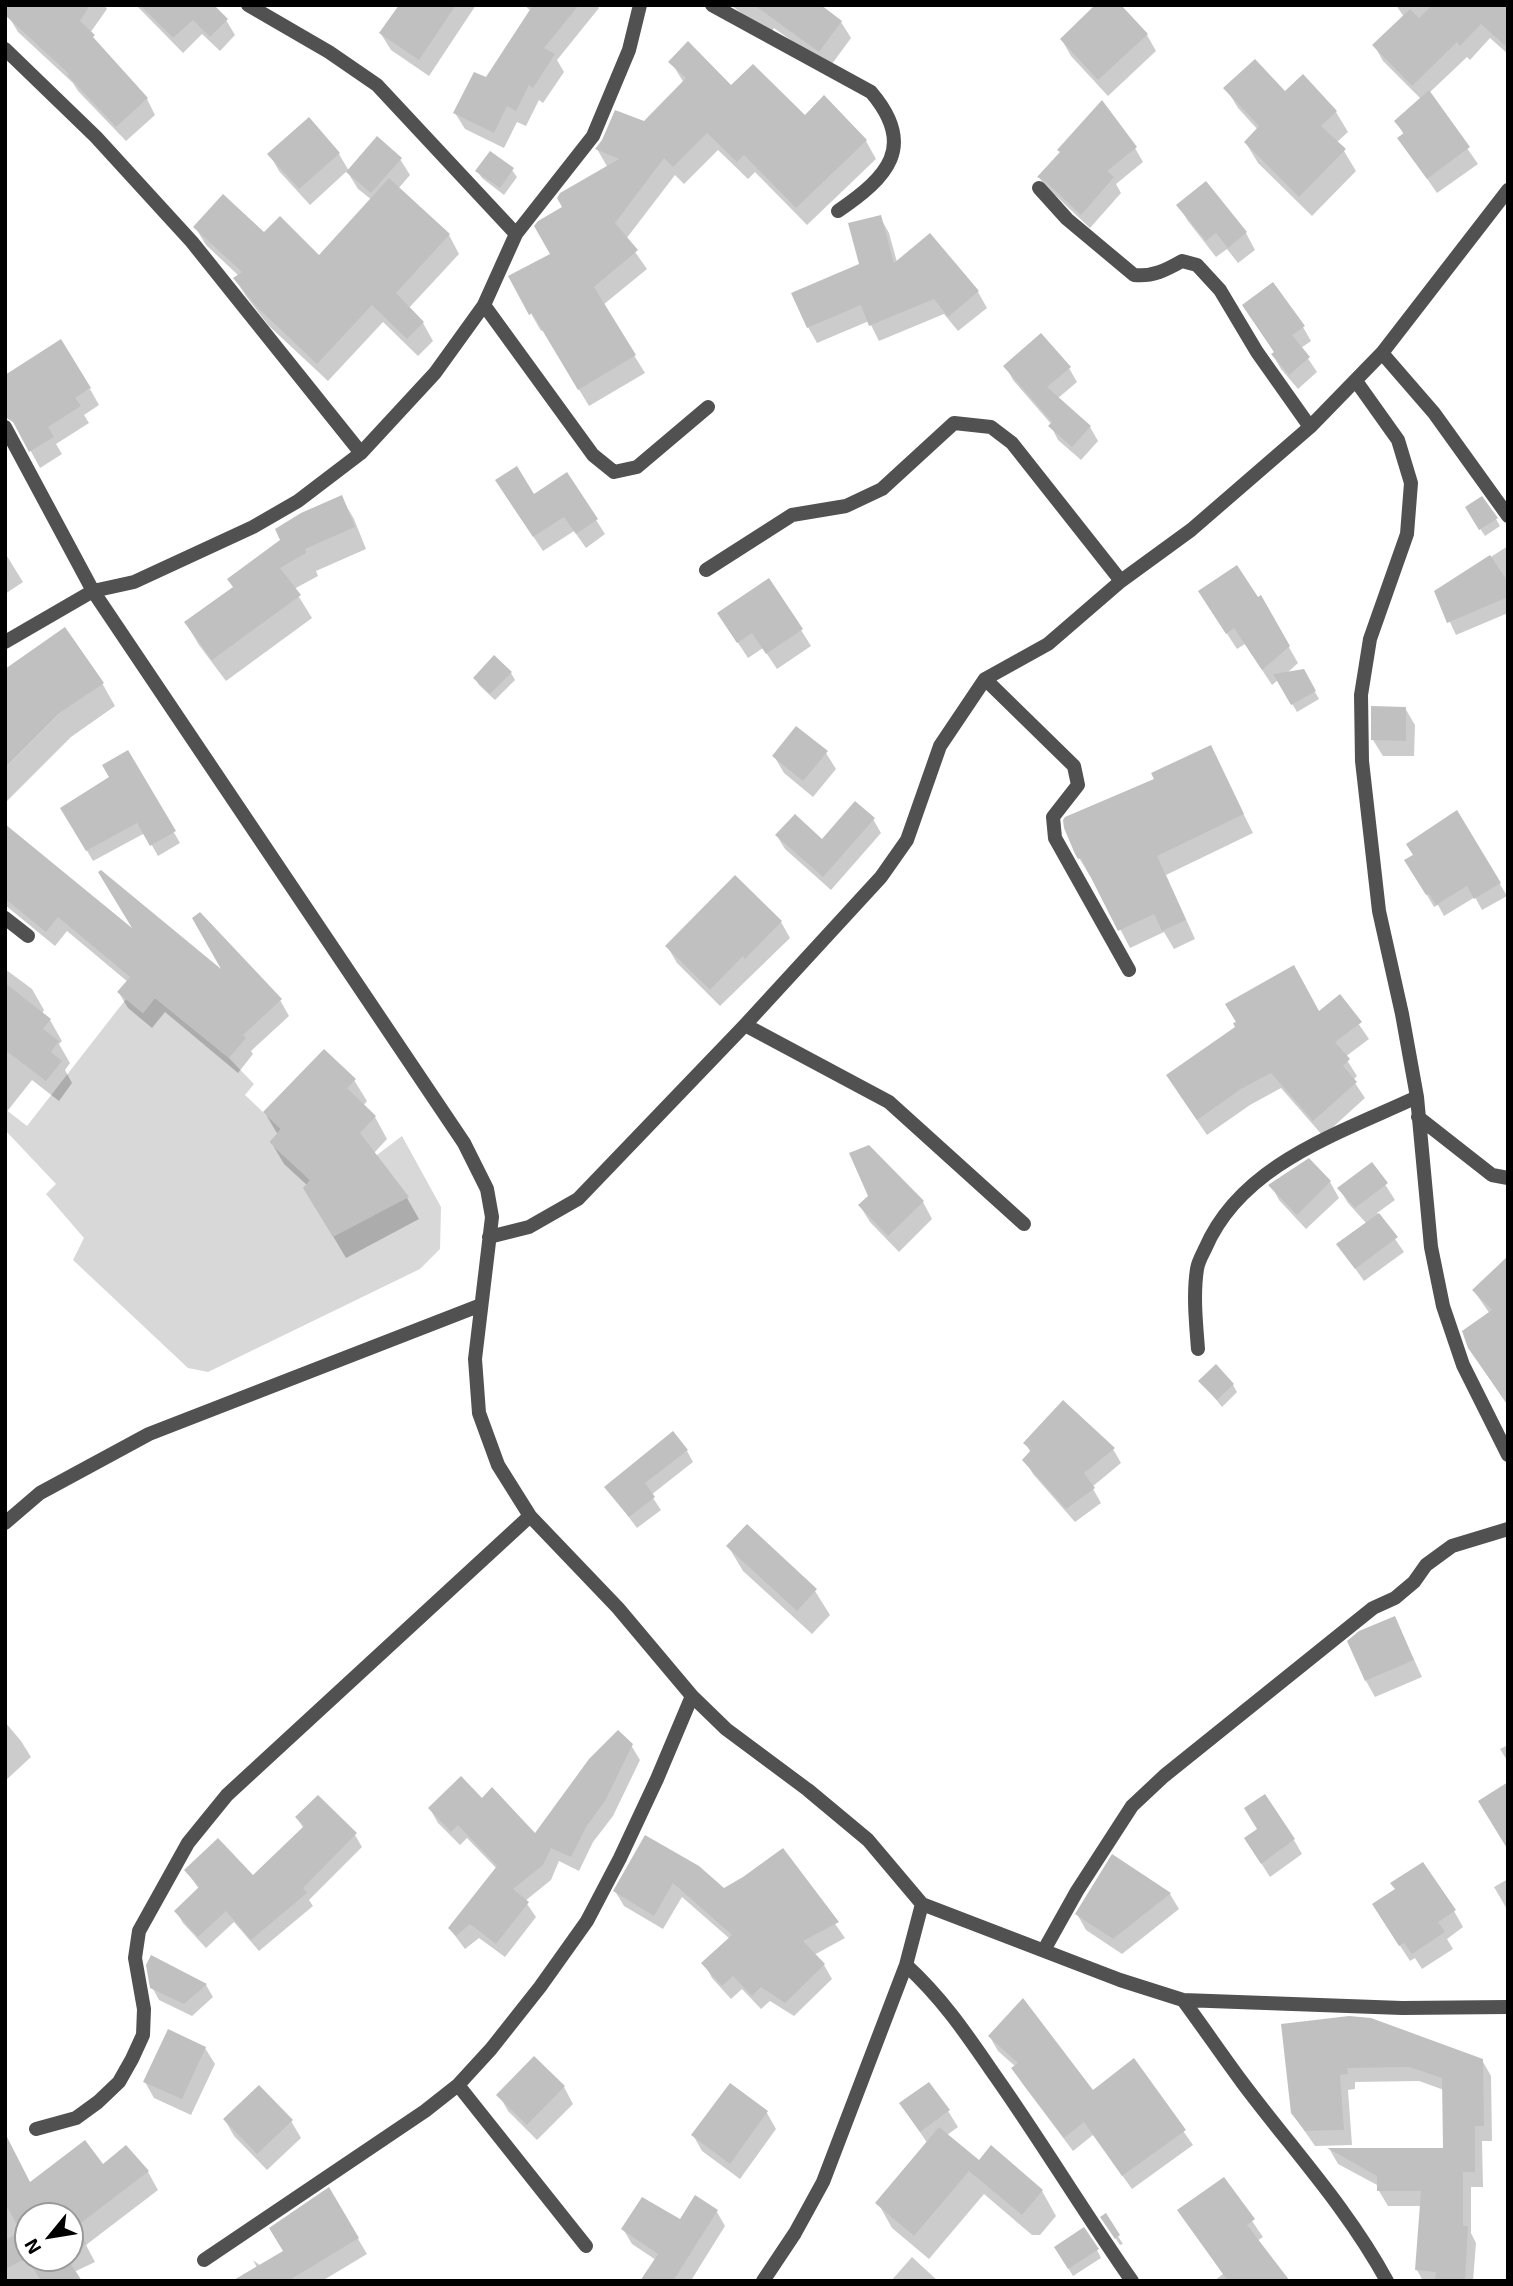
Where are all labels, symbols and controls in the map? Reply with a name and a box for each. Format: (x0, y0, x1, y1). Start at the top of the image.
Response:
north arrow (14, 2202, 84, 2272)
text: N (19, 2235, 46, 2258)

